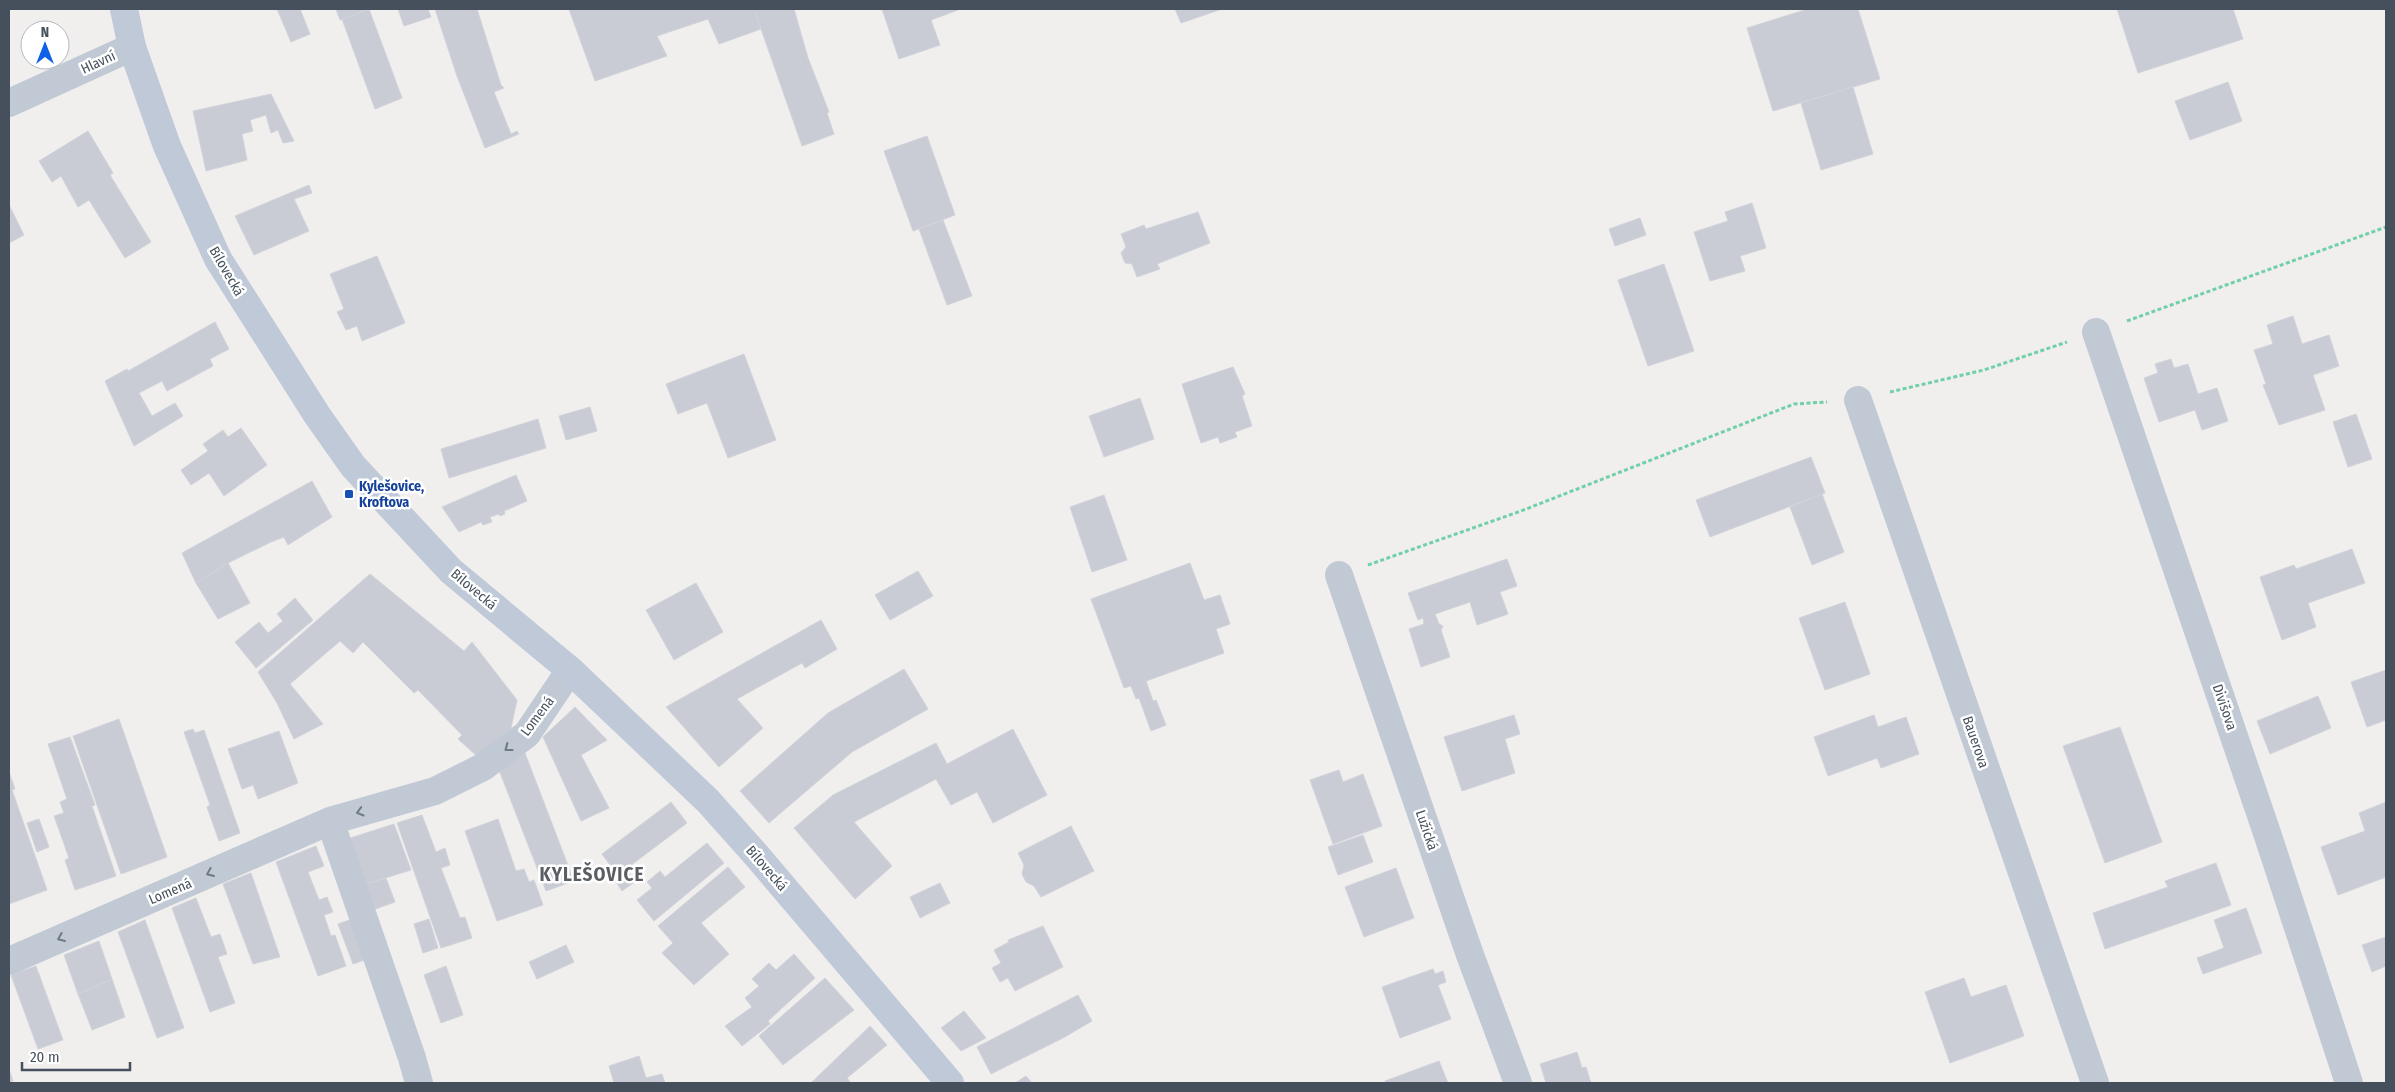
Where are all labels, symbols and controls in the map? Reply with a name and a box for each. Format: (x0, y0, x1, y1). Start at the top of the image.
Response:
north arrow (20, 20, 70, 70)
text: N (41, 24, 49, 41)
street label: Hlavní (78, 47, 118, 78)
street label: Bílovecká (206, 243, 248, 299)
place label: Kylešovice, Kroftova (359, 478, 424, 511)
marker: Kylešovice, Kroftova (343, 488, 355, 500)
street label: Bílovecká (447, 565, 500, 613)
street label: Divišova (2209, 682, 2240, 733)
street label: Lomená (517, 693, 558, 739)
street label: Bauerova (1959, 714, 1992, 770)
one-way arrow (504, 742, 514, 751)
one-way arrow (357, 807, 365, 817)
street label: Lužická (1412, 808, 1441, 853)
street label: Bílovecká (742, 842, 791, 895)
district label: KYLEŠOVICE (540, 861, 644, 886)
one-way arrow (206, 867, 215, 878)
street label: Lomená (146, 875, 194, 908)
one-way arrow (57, 932, 66, 942)
scale bar (22, 1040, 130, 1072)
text: 20 m (30, 1048, 60, 1066)

